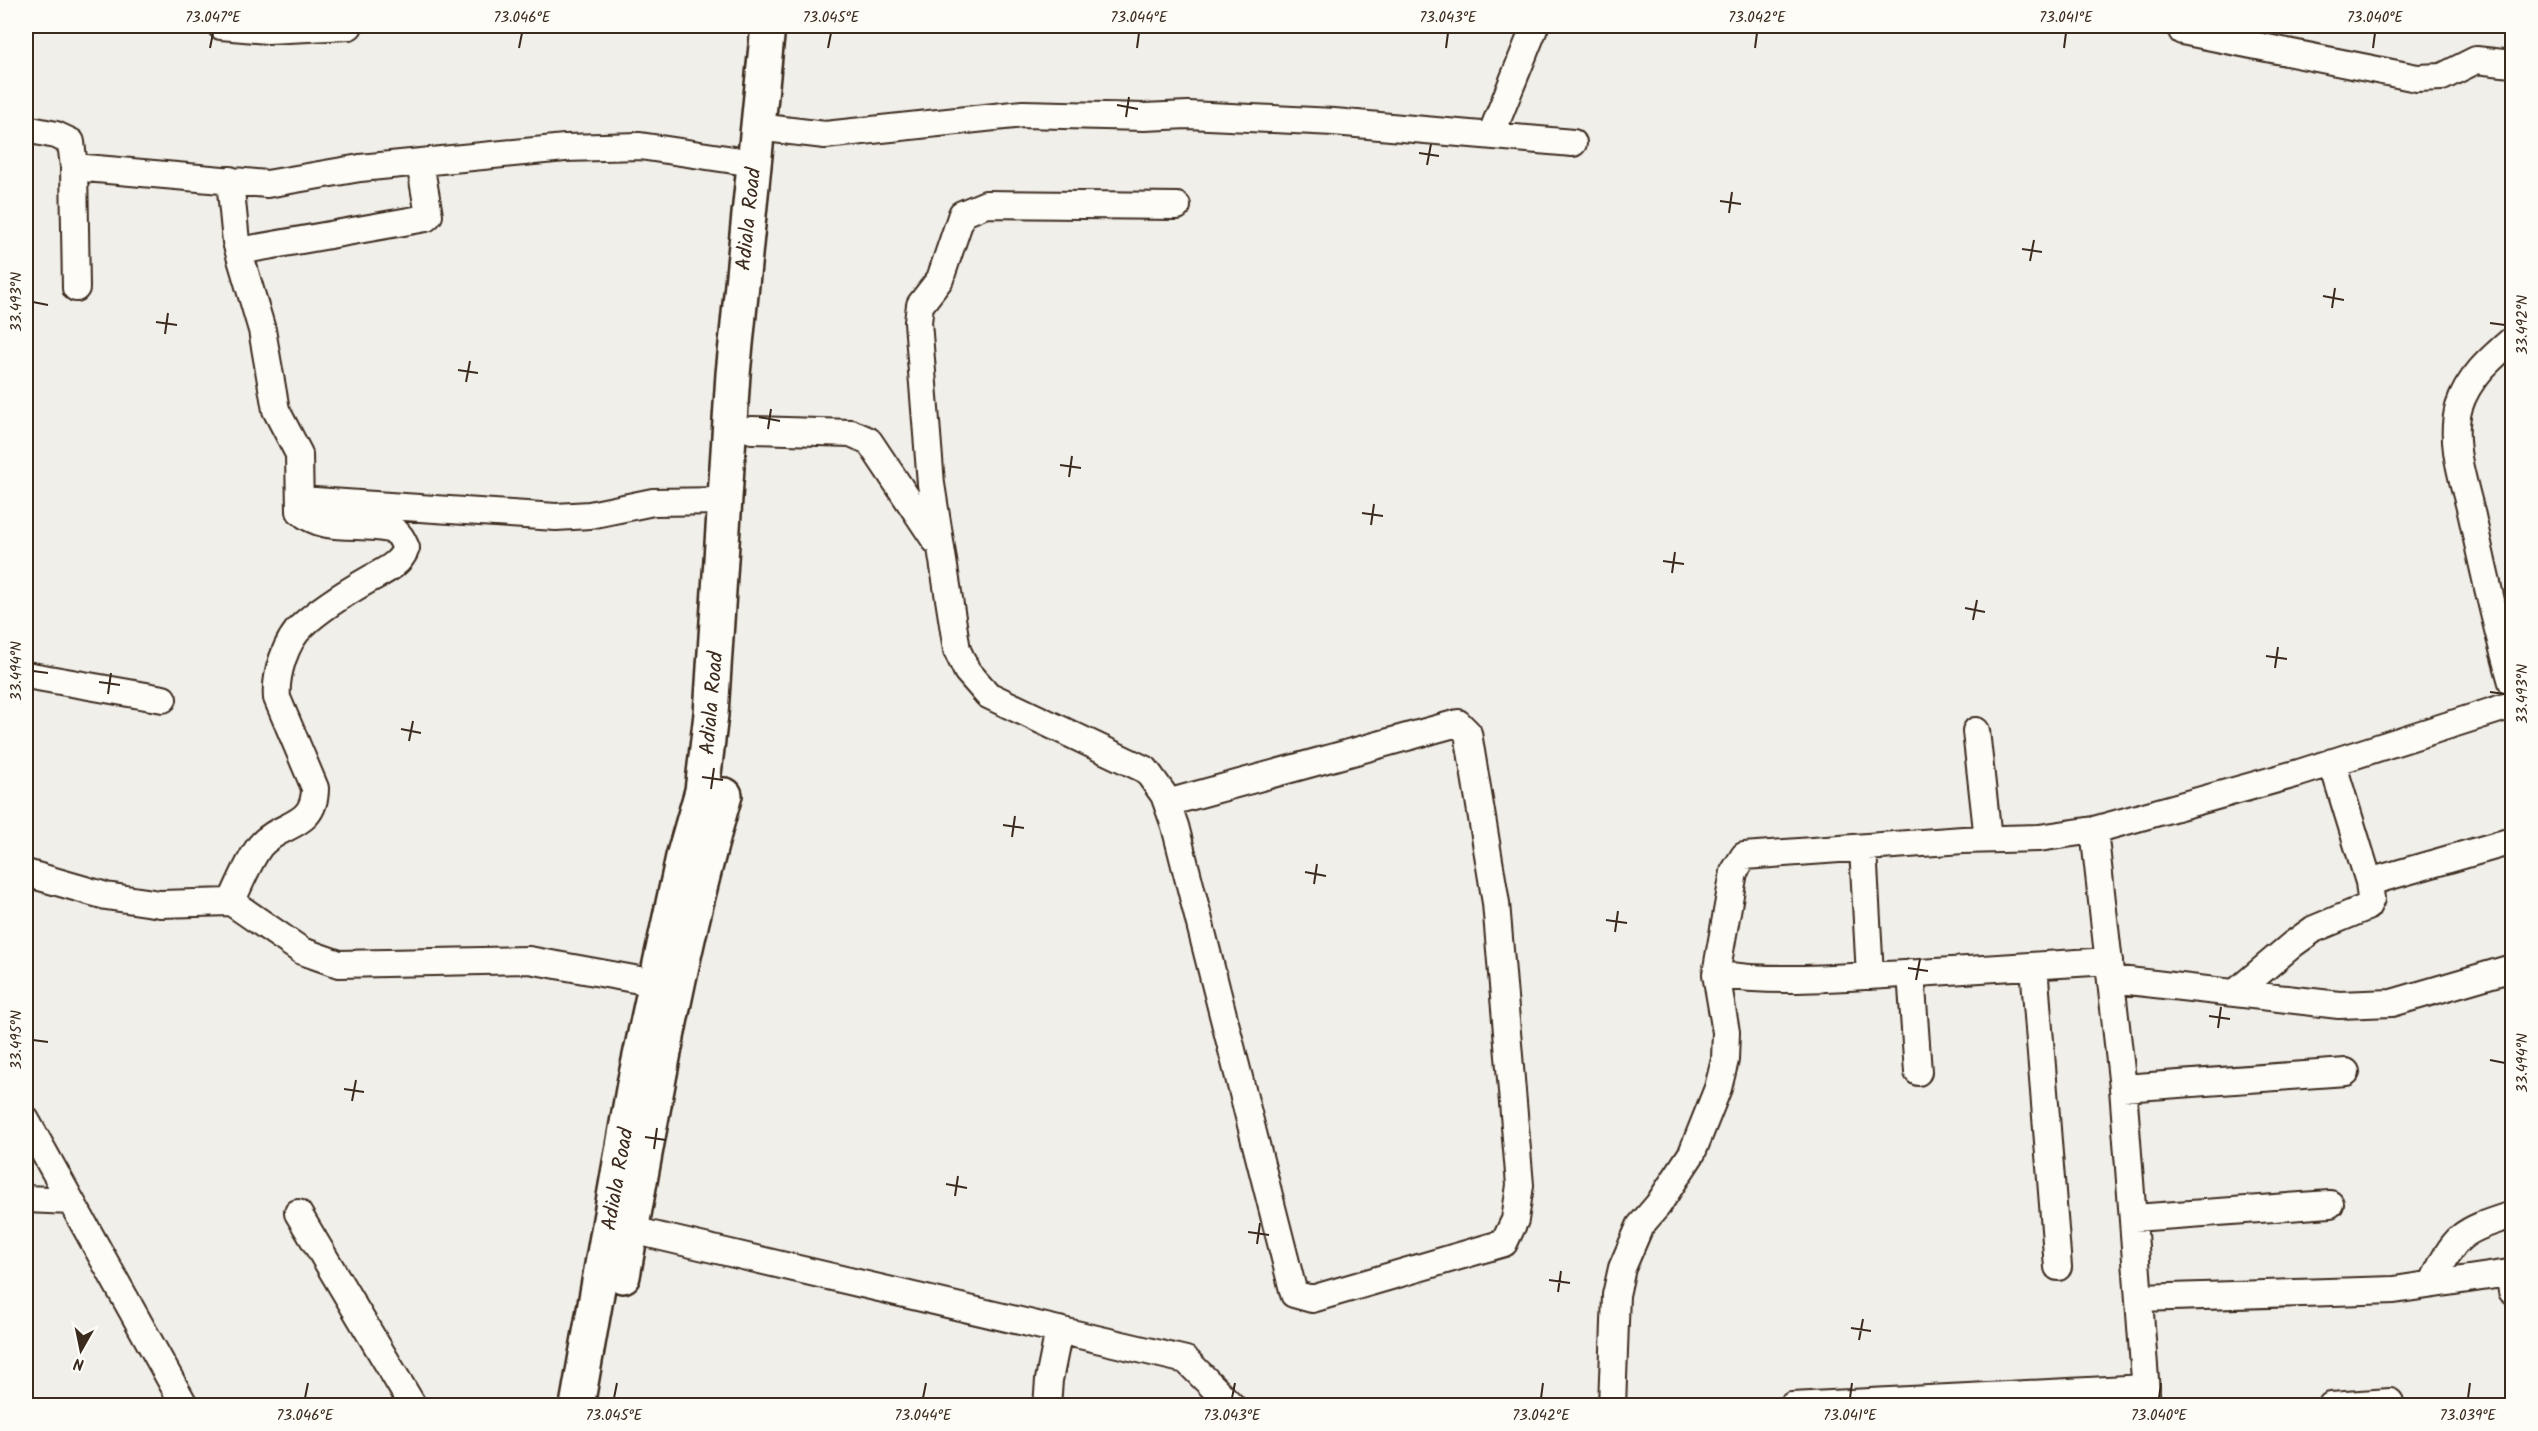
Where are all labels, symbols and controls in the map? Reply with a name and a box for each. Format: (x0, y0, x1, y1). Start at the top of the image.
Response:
text: 73.047°E (185, 6, 242, 30)
text: 73.046°E (493, 6, 552, 30)
text: 73.045°E (803, 6, 861, 30)
text: 73.044°E (1111, 6, 1169, 30)
text: 73.043°E (1419, 6, 1478, 30)
text: 73.042°E (1728, 6, 1787, 30)
text: 73.041°E (2039, 6, 2094, 30)
text: 73.040°E (2347, 6, 2404, 30)
street label: Adiala Road (728, 165, 771, 272)
text: 33.493°N (5, 272, 29, 332)
text: 33.492°N (2511, 295, 2535, 355)
text: 33.494°N (5, 641, 29, 701)
street label: Adiala Road (692, 650, 733, 756)
text: 33.493°N (2511, 664, 2535, 724)
text: 33.495°N (5, 1010, 29, 1070)
text: 33.494°N (2511, 1033, 2535, 1093)
street label: Adiala Road (593, 1125, 644, 1233)
north arrow (51, 1320, 111, 1380)
text: N (72, 1350, 86, 1376)
text: 73.046°E (276, 1404, 335, 1428)
text: 73.045°E (586, 1404, 644, 1428)
text: 73.044°E (895, 1404, 953, 1428)
text: 73.043°E (1203, 1404, 1262, 1428)
text: 73.042°E (1512, 1404, 1571, 1428)
text: 73.041°E (1823, 1404, 1878, 1428)
text: 73.040°E (2131, 1404, 2188, 1428)
text: 73.039°E (2440, 1404, 2497, 1428)

